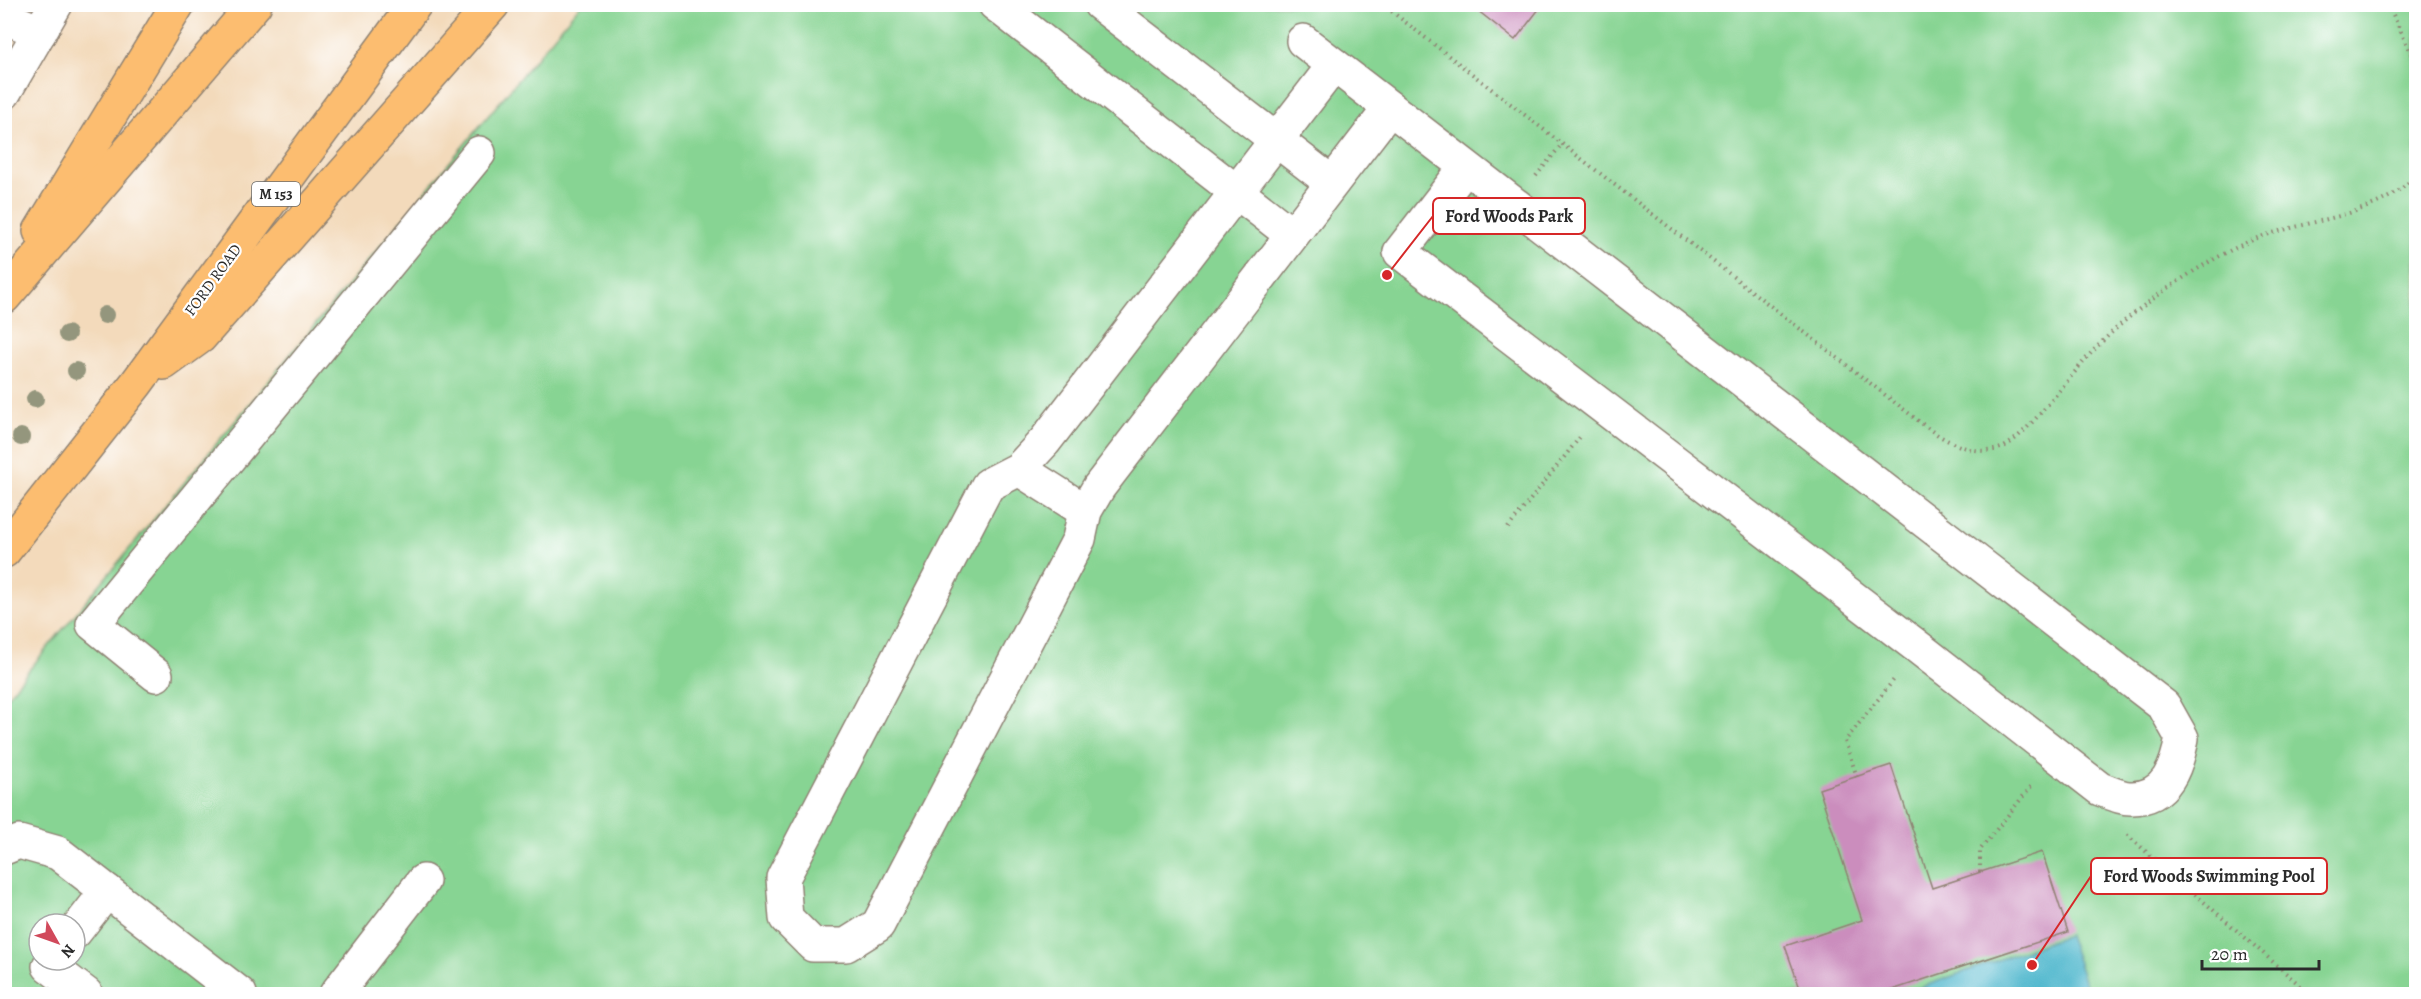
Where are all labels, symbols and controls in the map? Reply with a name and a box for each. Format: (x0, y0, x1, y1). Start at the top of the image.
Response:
road number: M 153 (252, 182, 300, 206)
callout: Ford Woods Park (1433, 198, 1585, 234)
text: Ford Woods Park (1445, 204, 1574, 228)
street label: FORD ROAD (179, 239, 247, 321)
callout: Ford Woods Swimming Pool (2091, 858, 2327, 894)
text: Ford Woods Swimming Pool (2103, 864, 2315, 888)
north arrow (27, 912, 87, 972)
scale bar (2202, 933, 2319, 971)
text: N (55, 939, 80, 963)
text: 20 m (2211, 942, 2248, 966)

